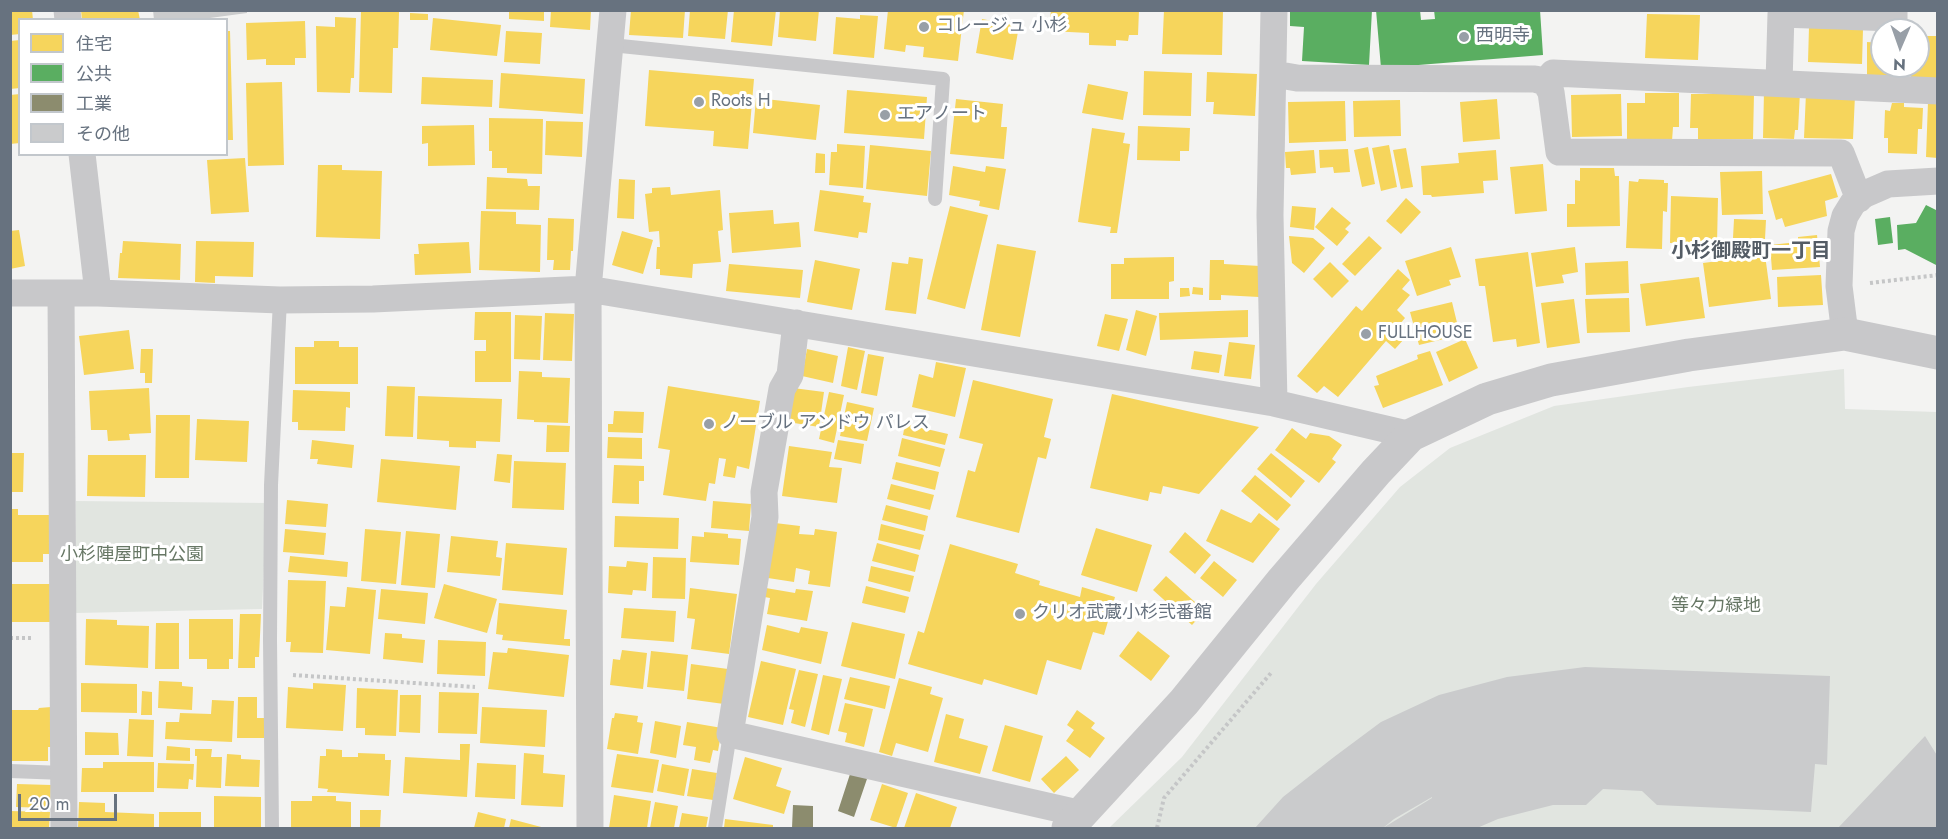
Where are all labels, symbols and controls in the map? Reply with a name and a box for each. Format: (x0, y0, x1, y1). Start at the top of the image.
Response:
place label: コレージュ 小杉 (936, 16, 1067, 38)
legend (18, 18, 228, 156)
north arrow (1870, 18, 1930, 78)
marker: コレージュ 小杉 (917, 20, 931, 34)
place label: 西明寺 (1476, 26, 1530, 48)
marker: 西明寺 (1457, 30, 1471, 44)
text: 住宅 (76, 31, 112, 57)
text: N (1893, 53, 1906, 76)
text: 公共 (76, 61, 112, 87)
text: 工業 (76, 91, 112, 117)
place label: Roots H (711, 91, 771, 113)
marker: Roots H (692, 95, 706, 109)
place label: エアノート (897, 104, 987, 126)
marker: エアノート (878, 108, 892, 122)
text: その他 (76, 121, 130, 147)
district label: 小杉御殿町一丁目 (1671, 240, 1831, 264)
place label: FULLHOUSE (1378, 323, 1473, 345)
marker: FULLHOUSE (1359, 327, 1373, 341)
place label: ノーブル アンドウ パレス (721, 413, 930, 435)
marker: ノーブル アンドウ パレス (702, 417, 716, 431)
park label: 小杉陣屋町中公園 (60, 545, 204, 567)
park label: 等々力緑地 (1671, 596, 1761, 618)
place label: クリオ武蔵小杉弐番館 (1032, 603, 1212, 625)
marker: クリオ武蔵小杉弐番館 (1013, 607, 1027, 621)
scale bar (21, 782, 120, 820)
text: 20 m (29, 791, 69, 817)

